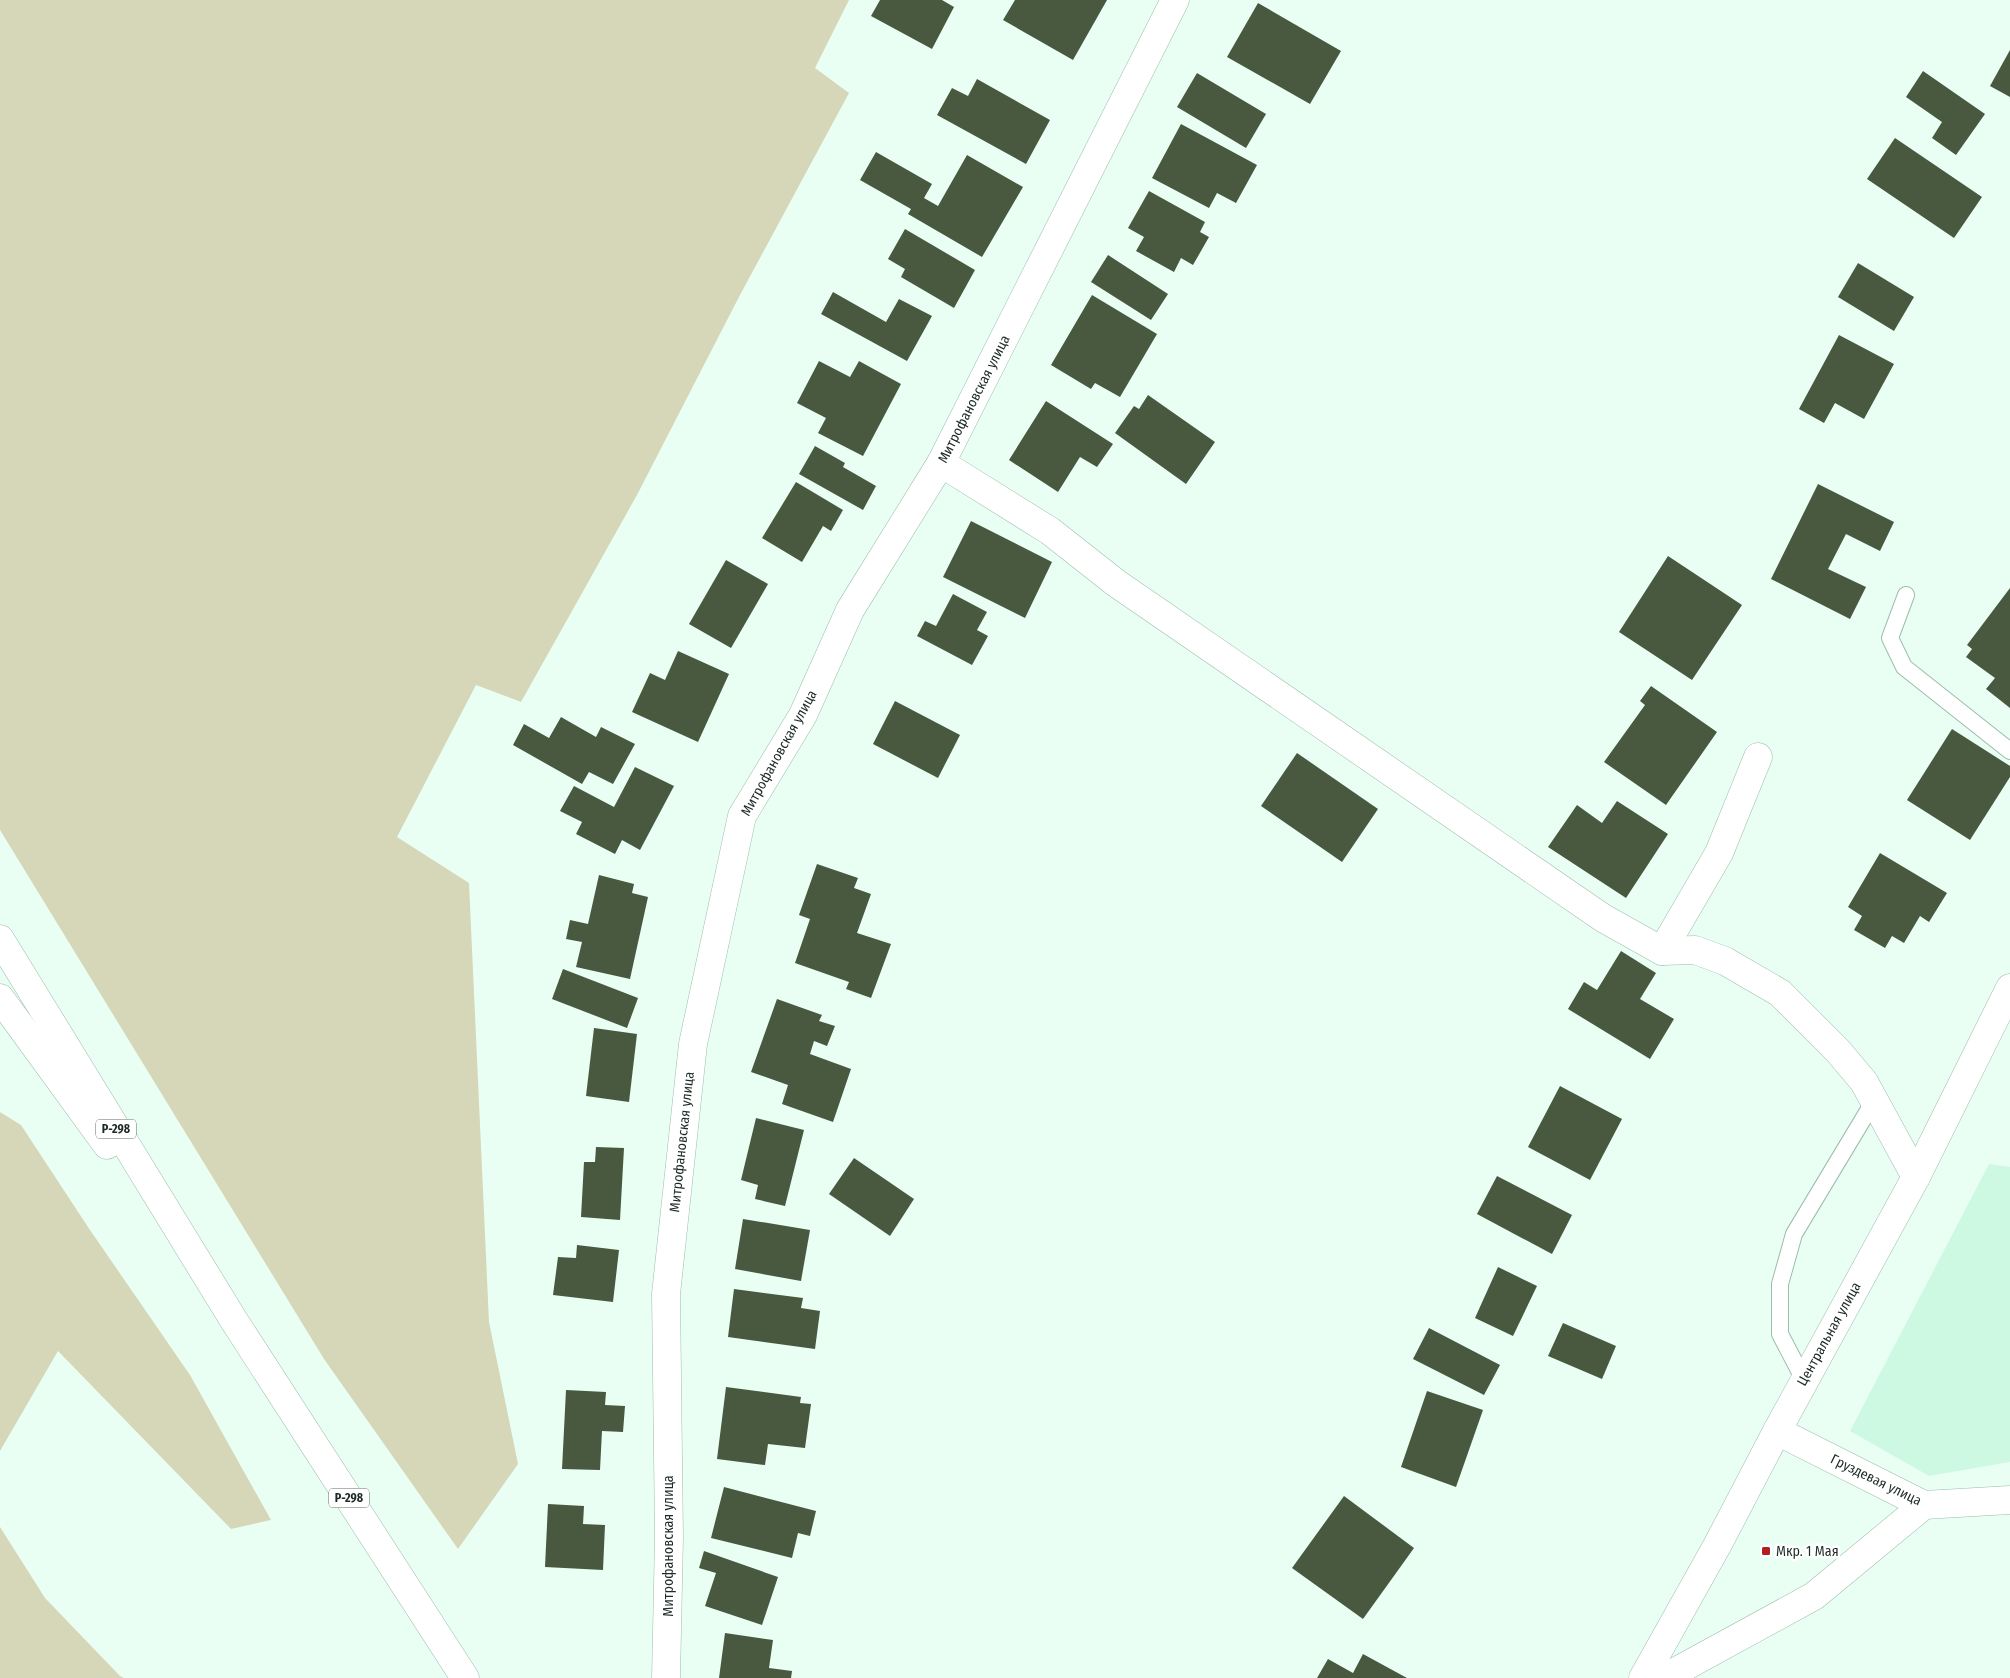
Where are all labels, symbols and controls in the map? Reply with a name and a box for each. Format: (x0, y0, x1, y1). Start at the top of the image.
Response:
street label: Митрофановская улица (934, 332, 1014, 466)
street label: Митрофановская улица (737, 687, 821, 819)
street label: Митрофановская улица (666, 1071, 698, 1213)
road number: Р-298 (96, 1120, 136, 1138)
street label: Центральная улица (1793, 1279, 1865, 1389)
street label: Груздевая улица (1828, 1451, 1924, 1509)
street label: Митрофановская улица (660, 1475, 677, 1617)
road number: Р-298 (329, 1489, 369, 1508)
place label: Мкр. 1 Мая (1776, 1543, 1839, 1560)
marker: Мкр. 1 Мая (1760, 1545, 1772, 1557)

